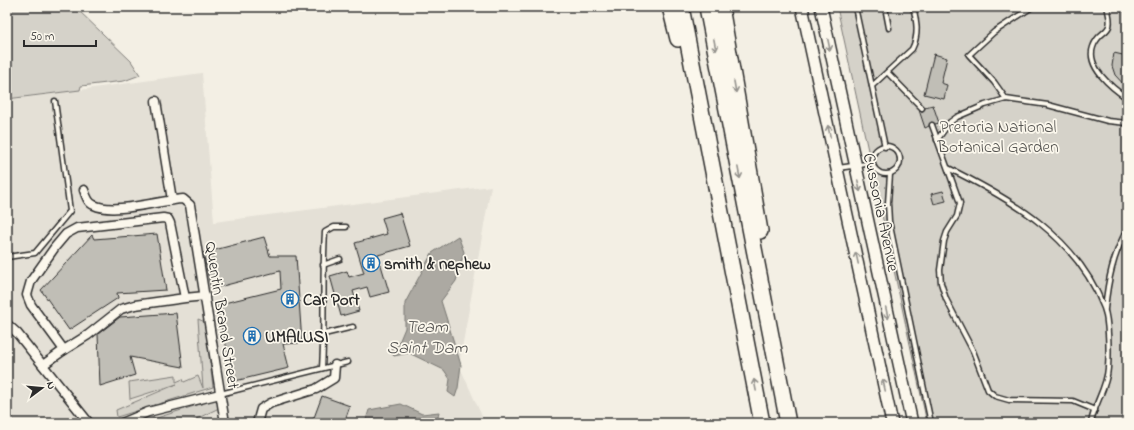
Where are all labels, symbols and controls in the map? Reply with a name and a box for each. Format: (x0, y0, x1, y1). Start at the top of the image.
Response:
scale bar (24, 22, 96, 48)
text: 50 m (30, 28, 54, 46)
one-way arrow (711, 38, 719, 51)
one-way arrow (826, 38, 834, 51)
one-way arrow (731, 80, 739, 93)
park label: Pretoria National Botanical Garden (936, 115, 1059, 160)
one-way arrow (825, 124, 833, 137)
street label: Cussonia Avenue (856, 151, 905, 274)
one-way arrow (735, 166, 743, 179)
one-way arrow (855, 179, 863, 192)
street label: Quentin Brand Street (198, 240, 246, 391)
place label: smith & nephew (384, 252, 491, 277)
one-way arrow (852, 252, 860, 265)
building icon: smith & nephew (361, 253, 381, 273)
place label: Car Port (303, 288, 360, 313)
building icon: Car Port (280, 289, 300, 309)
one-way arrow (883, 306, 891, 319)
water label: Team Saint Dam (387, 315, 468, 362)
place label: UMALUSI (265, 325, 328, 350)
building icon: UMALUSI (242, 326, 262, 346)
north arrow (22, 368, 62, 408)
one-way arrow (750, 379, 758, 392)
one-way arrow (879, 379, 887, 392)
text: N (42, 380, 59, 391)

